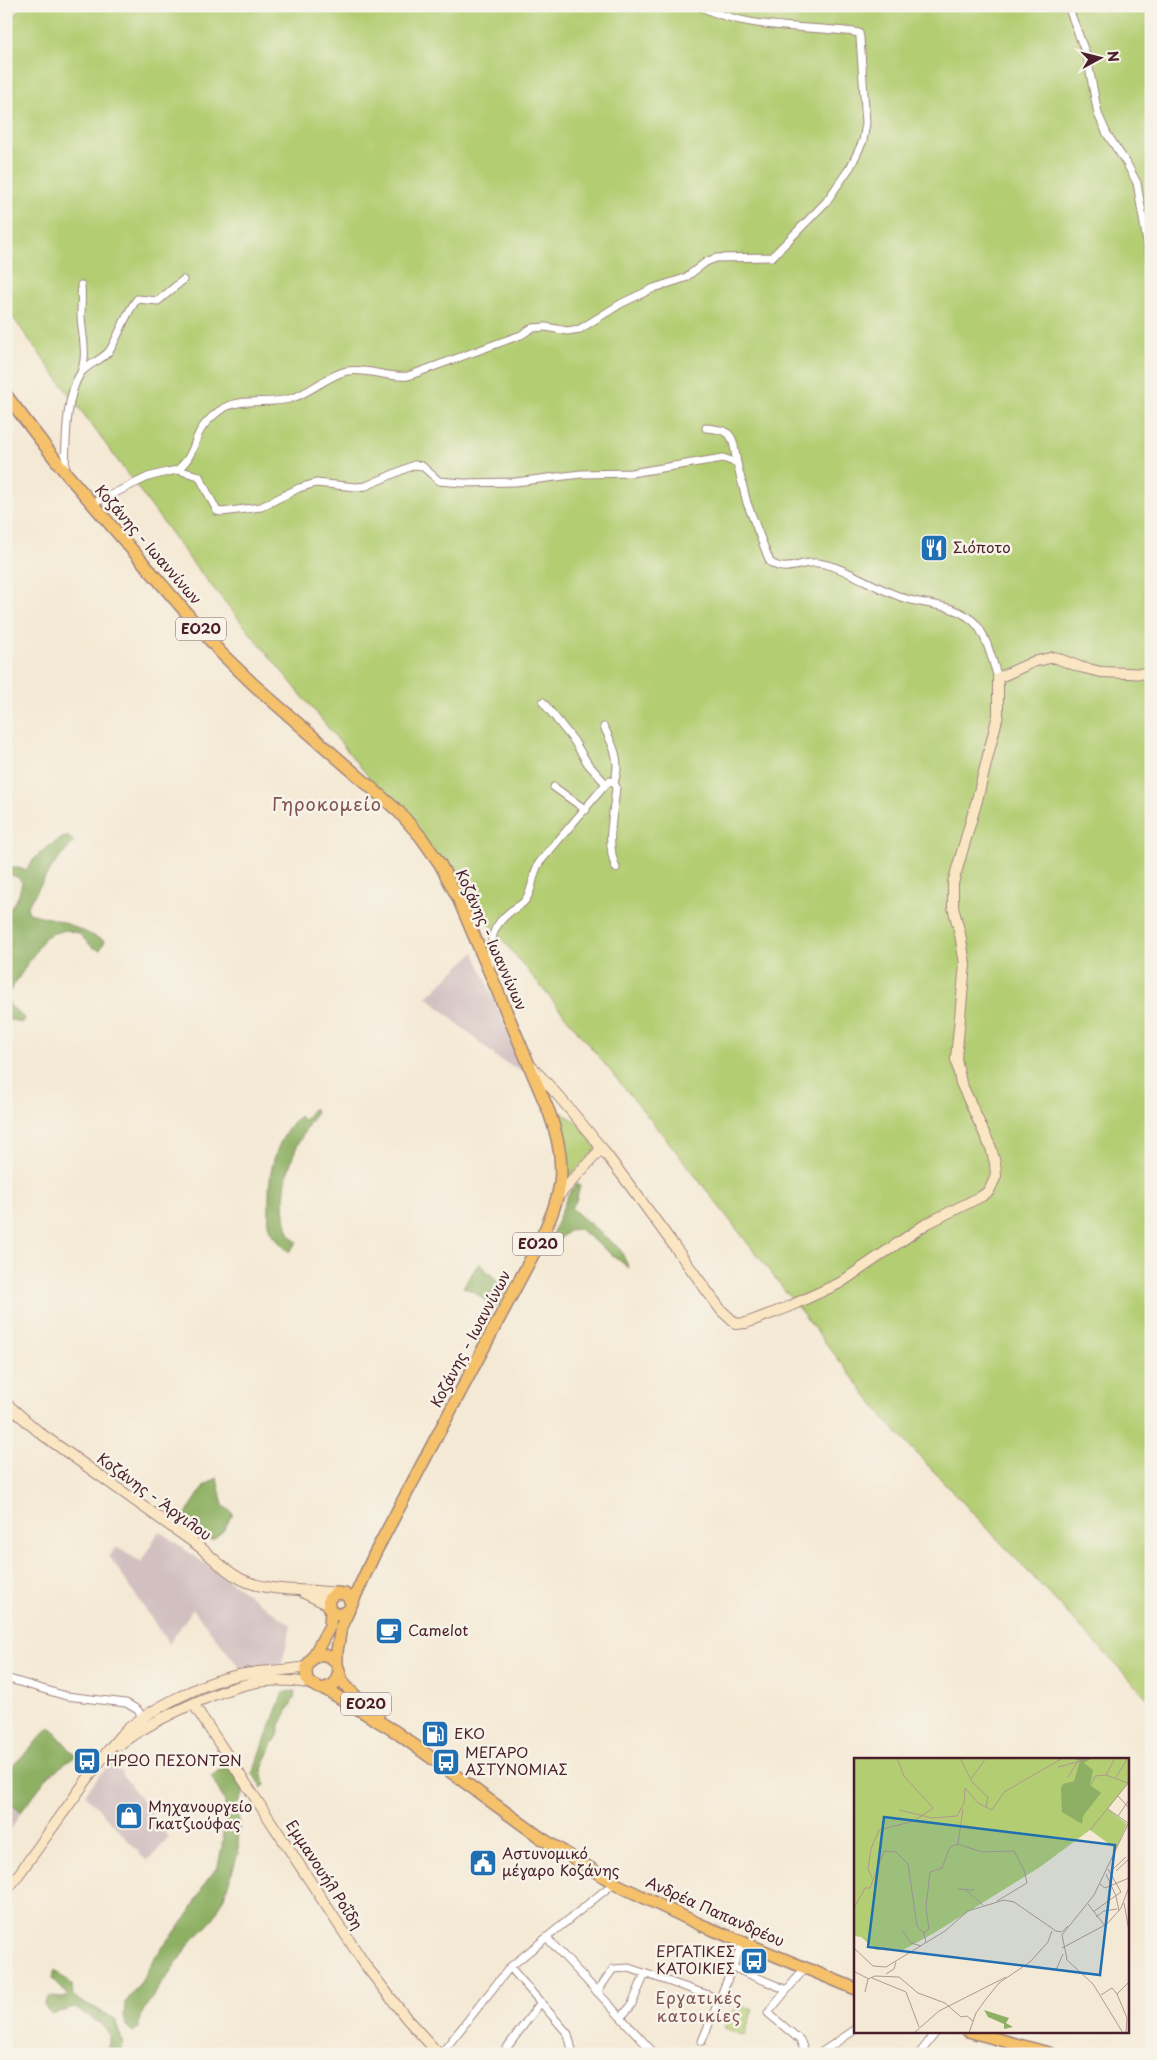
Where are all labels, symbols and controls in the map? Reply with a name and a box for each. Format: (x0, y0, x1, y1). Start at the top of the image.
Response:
north arrow (1074, 32, 1124, 82)
text: N (1102, 50, 1124, 63)
street label: Κοζάνης - Ιωαννίνων (90, 479, 208, 609)
restaurant icon: Σιόποτο (919, 533, 949, 563)
place label: Σιόποτο (953, 535, 1011, 558)
road number: ΕΟ20 (176, 618, 226, 640)
district label: Γηροκομείο (272, 790, 382, 817)
street label: Κοζάνης - Ιωαννίνων (451, 865, 534, 1014)
road number: ΕΟ20 (513, 1232, 563, 1256)
street label: Κοζάνης - Ιωαννίνων (424, 1265, 516, 1411)
street label: Κοζάνης - Άργιλου (93, 1446, 217, 1545)
cafe icon: Camelot (374, 1616, 404, 1646)
place label: Camelot (408, 1618, 468, 1641)
road number: ΕΟ20 (341, 1692, 391, 1716)
fuel station icon: EKO (420, 1719, 450, 1749)
place label: EKO (454, 1721, 485, 1744)
place label: ΜΕΓΑΡΟ ΑΣΤΥΝΟΜΙΑΣ (465, 1740, 568, 1780)
bus stop icon: ΗΡΩΟ ΠΕΣΟΝΤΩΝ (72, 1746, 102, 1776)
bus stop icon: ΜΕΓΑΡΟ ΑΣΤΥΝΟΜΙΑΣ (431, 1747, 461, 1777)
place label: ΗΡΩΟ ΠΕΣΟΝΤΩΝ (106, 1748, 242, 1771)
inset map (854, 1758, 1130, 2032)
place label: Μηχανουργείο Γκατζιούφας (148, 1794, 252, 1834)
shop icon: Μηχανουργείο Γκατζιούφας (114, 1801, 144, 1831)
street label: Εμμανουήλ Ροΐδη (281, 1815, 369, 1934)
place label: Αστυνομικό μέγαρο Κοζάνης (502, 1841, 620, 1881)
public building icon: Αστυνομικό μέγαρο Κοζάνης (468, 1848, 498, 1878)
street label: Ανδρέα Παπανδρέου (643, 1870, 789, 1952)
place label: ΕΡΓΑΤΙΚΕΣ ΚΑΤΟΙΚΙΕΣ (656, 1939, 735, 1979)
bus stop icon: ΕΡΓΑΤΙΚΕΣ ΚΑΤΟΙΚΙΕΣ (739, 1946, 769, 1976)
district label: Εργατικές κατοικίες (655, 1985, 743, 2027)

